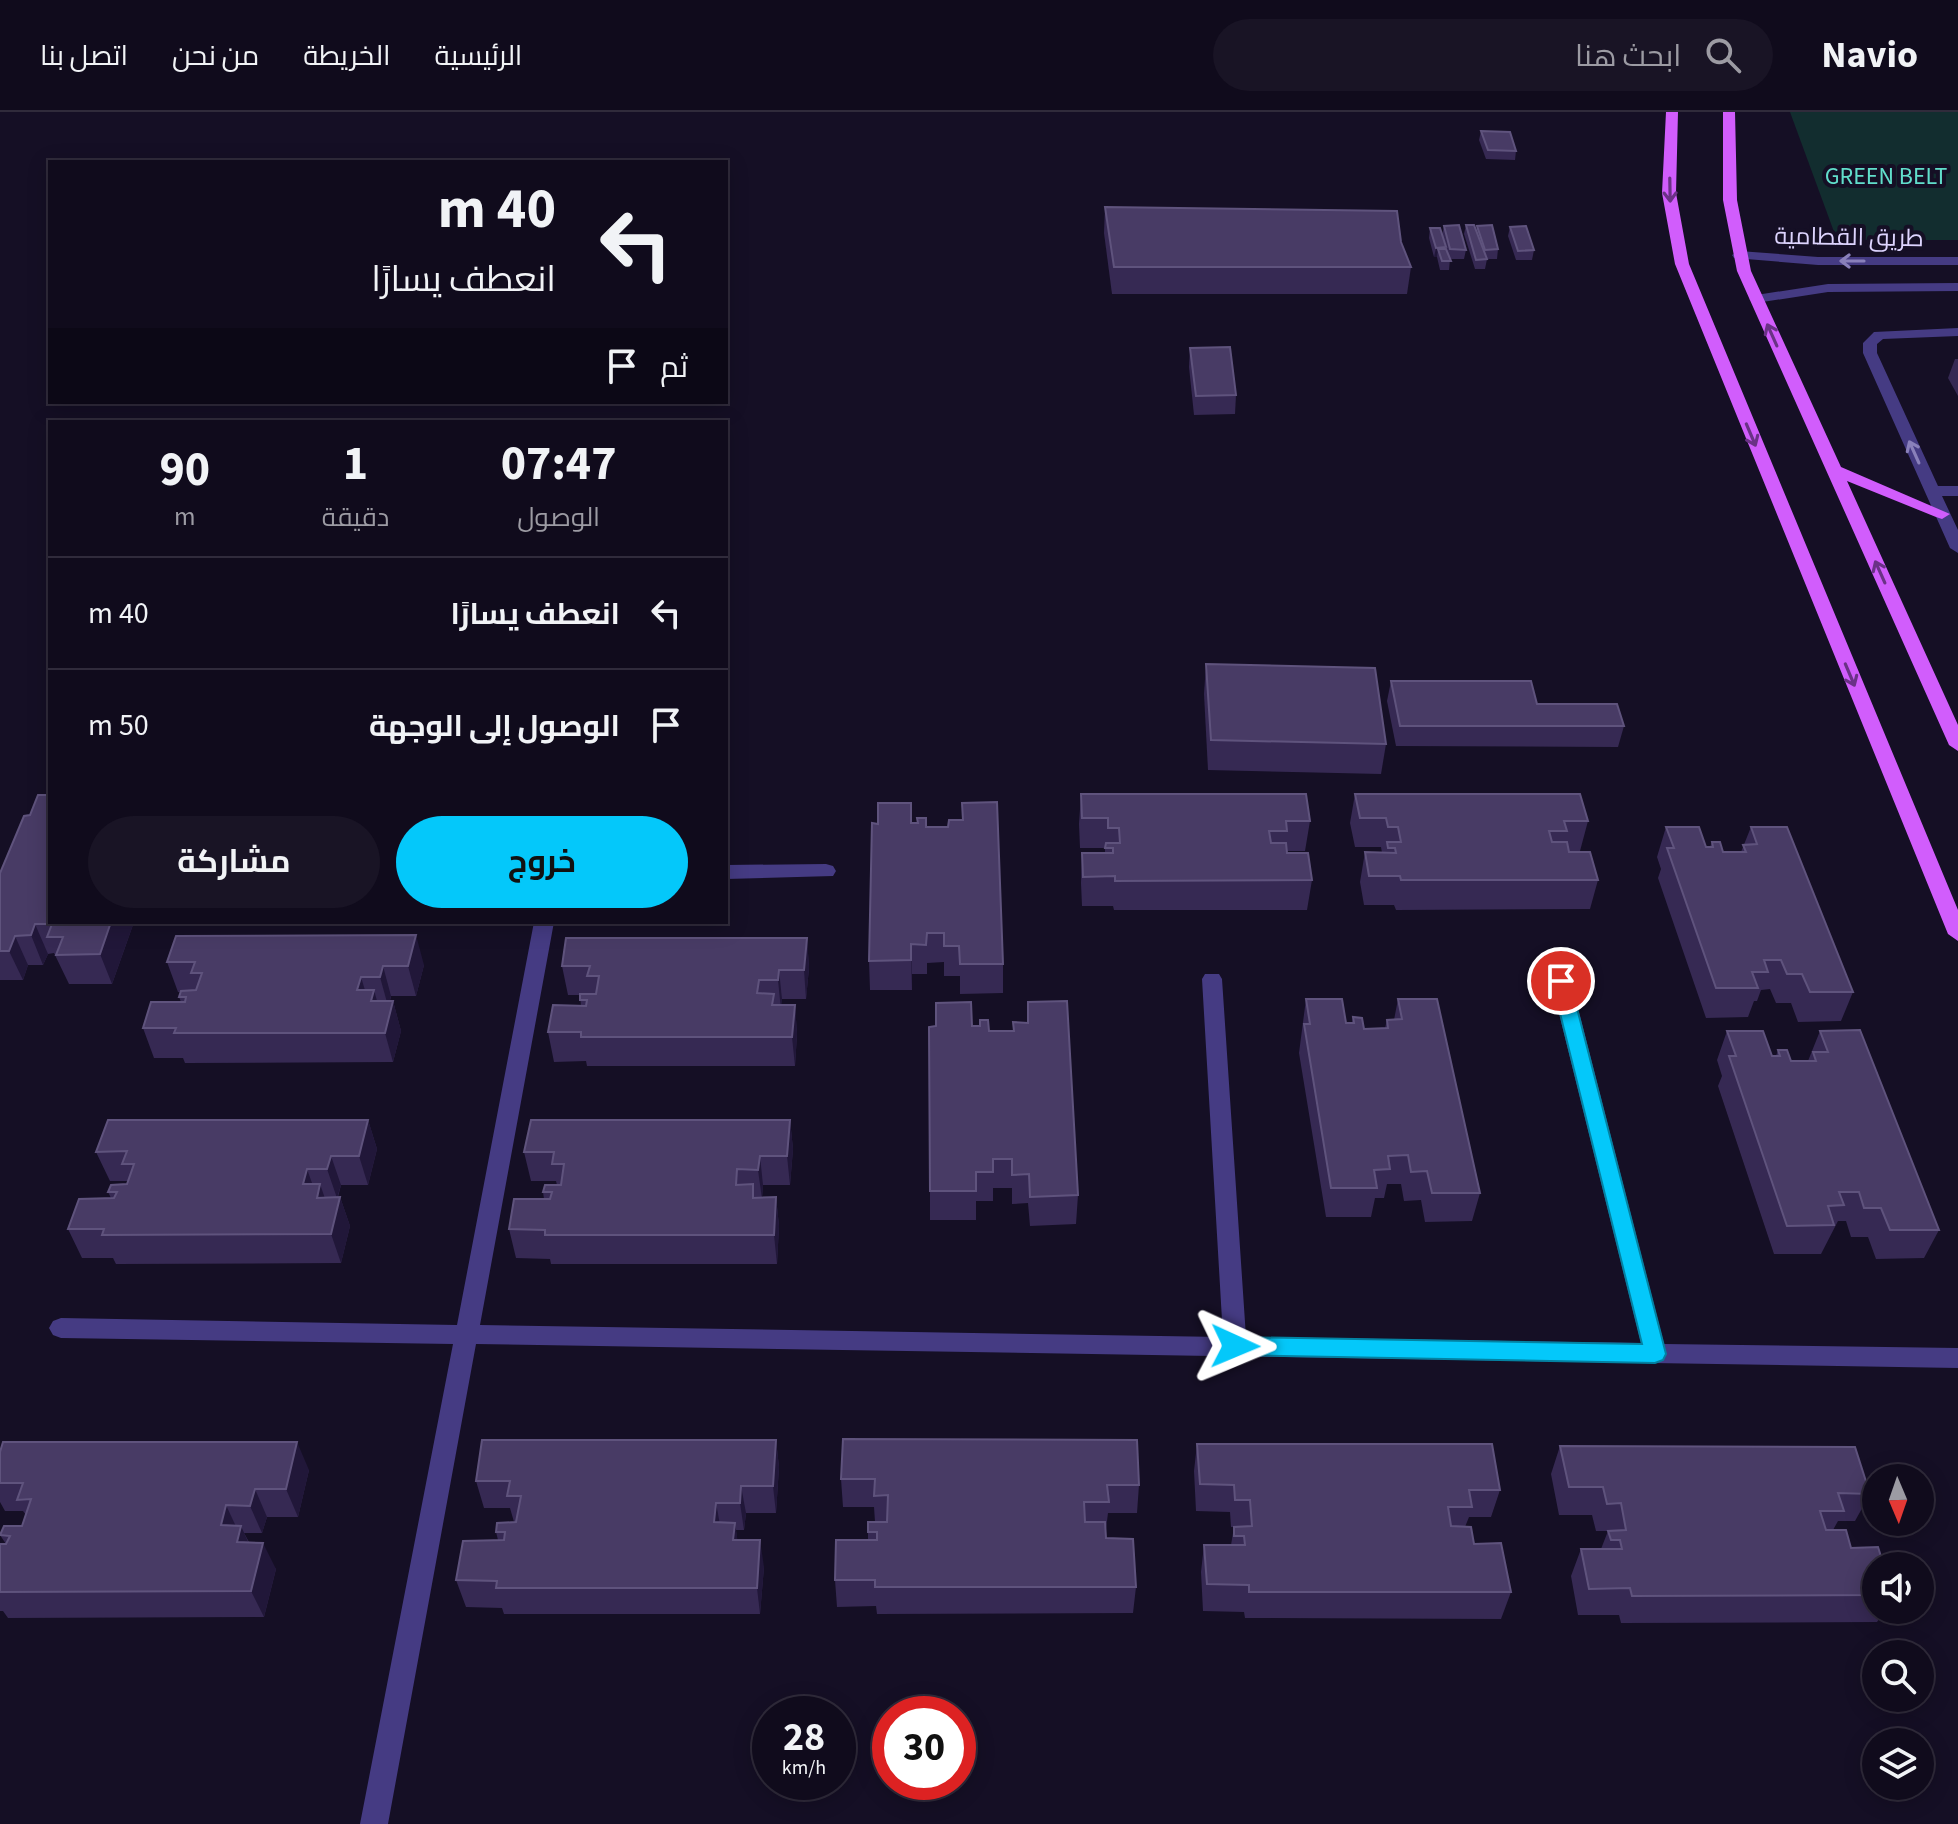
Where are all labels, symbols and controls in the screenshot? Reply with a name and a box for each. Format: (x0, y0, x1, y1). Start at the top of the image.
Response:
search box (1213, 19, 1773, 91)
text: Navio (1821, 28, 1918, 82)
icon: search (1701, 33, 1745, 77)
text: ابحث هنا (1575, 35, 1681, 78)
text: اتصل بنا (40, 36, 128, 76)
text: من نحن (172, 36, 259, 76)
text: الخريطة (303, 36, 391, 76)
text: الرئيسية (435, 36, 522, 76)
park label: GREEN BELT (1825, 159, 1947, 194)
text: 40 m (438, 170, 556, 249)
one-way arrow (1662, 176, 1677, 203)
icon: left (584, 192, 688, 296)
street label: طريق القطامية (1774, 219, 1924, 256)
one-way arrow (1839, 253, 1866, 269)
text: انعطف يسارًا (371, 254, 556, 305)
one-way arrow (1764, 324, 1779, 348)
icon: arrive (600, 344, 644, 388)
text: ثم (660, 346, 688, 389)
one-way arrow (1744, 422, 1759, 447)
text: 1 (343, 430, 368, 498)
text: 07:47 (501, 430, 617, 498)
text: 90 (159, 436, 210, 504)
one-way arrow (1906, 440, 1921, 464)
text: m (174, 498, 196, 535)
text: دقيقة (322, 499, 389, 536)
text: الوصول (517, 499, 600, 536)
one-way arrow (1871, 560, 1886, 585)
icon: left (644, 591, 688, 635)
text: 40 m (88, 592, 149, 635)
text: انعطف يسارًا (450, 593, 620, 636)
one-way arrow (1844, 662, 1859, 687)
icon: arrive (644, 703, 688, 747)
text: 50 m (88, 704, 149, 747)
text: الوصول إلى الوجهة (369, 705, 620, 748)
button: مشاركة (88, 816, 380, 908)
button: خروج (396, 816, 688, 908)
pin (1527, 947, 1595, 1015)
icon: arrive (1539, 959, 1583, 1003)
position arrow (1193, 1304, 1277, 1388)
north arrow (1862, 1464, 1934, 1536)
map controls (1862, 1464, 1934, 1800)
button: sound (1862, 1552, 1934, 1624)
button: search (1862, 1640, 1934, 1712)
speed limit sign: 30 (872, 1696, 976, 1800)
text: 28 (783, 1709, 825, 1766)
button: layers (1862, 1728, 1934, 1800)
text: km/h (782, 1754, 826, 1782)

